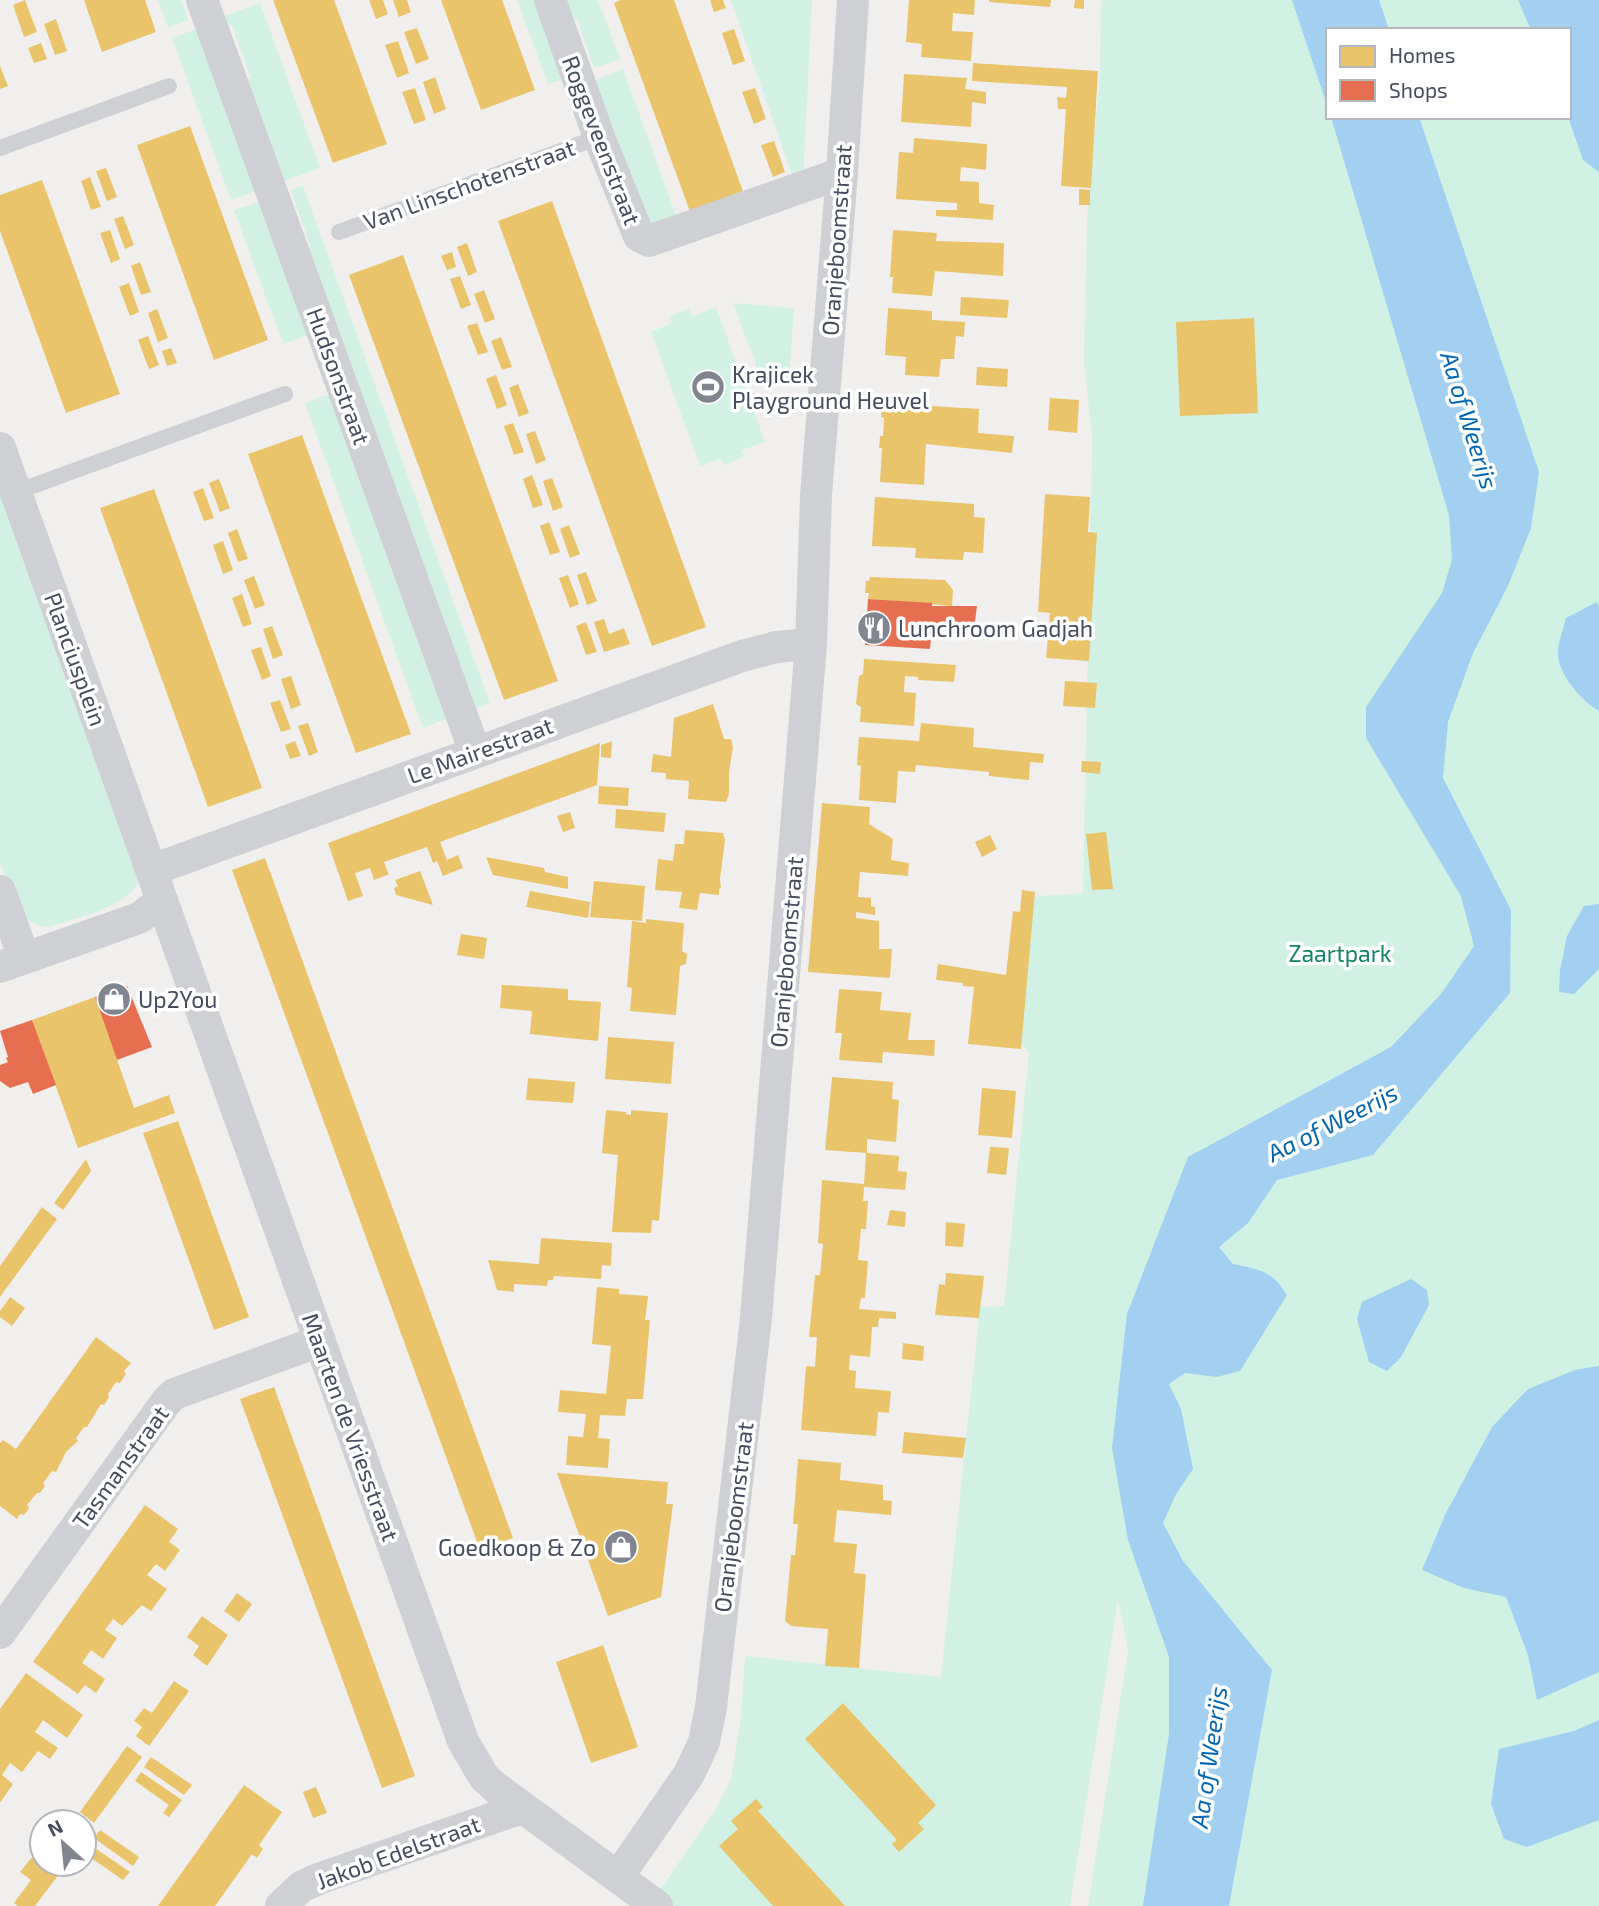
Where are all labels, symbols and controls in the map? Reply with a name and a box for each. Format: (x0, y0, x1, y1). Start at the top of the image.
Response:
legend (1326, 28, 1571, 119)
text: Homes (1389, 42, 1455, 67)
street label: Roggeveenstraat (557, 52, 647, 229)
text: Shops (1389, 77, 1448, 102)
street label: Van Linschotenstraat (359, 133, 579, 235)
street label: Oranjeboomstraat (815, 143, 857, 337)
street label: Hudsonstraat (301, 304, 377, 448)
water label: Aa of Weerijs (1435, 347, 1505, 492)
place label: Krajicek Playground Heuvel (732, 360, 929, 414)
sports icon: Krajicek Playground Heuvel (689, 368, 727, 406)
street label: Planciusplein (39, 589, 113, 729)
restaurant icon: Lunchroom Gadjah (855, 609, 893, 647)
place label: Lunchroom Gadjah (898, 614, 1093, 642)
street label: Le Mairestraat (403, 711, 557, 789)
street label: Oranjeboomstraat (764, 855, 808, 1049)
park label: Zaartpark (1288, 939, 1392, 967)
shop icon: Up2You (95, 980, 133, 1018)
place label: Up2You (138, 985, 217, 1013)
water label: Aa of Weerijs (1261, 1077, 1402, 1168)
street label: Maarten de Vriesstraat (297, 1309, 405, 1545)
street label: Tasmanstraat (66, 1400, 174, 1534)
street label: Oranjeboomstraat (707, 1420, 759, 1614)
shop icon: Goedkoop & Zo (602, 1528, 640, 1566)
place label: Goedkoop & Zo (438, 1533, 596, 1561)
water label: Aa of Weerijs (1184, 1684, 1232, 1831)
north arrow (28, 1808, 98, 1878)
street label: Jakob Edelstraat (312, 1809, 484, 1895)
text: N (44, 1814, 66, 1841)

